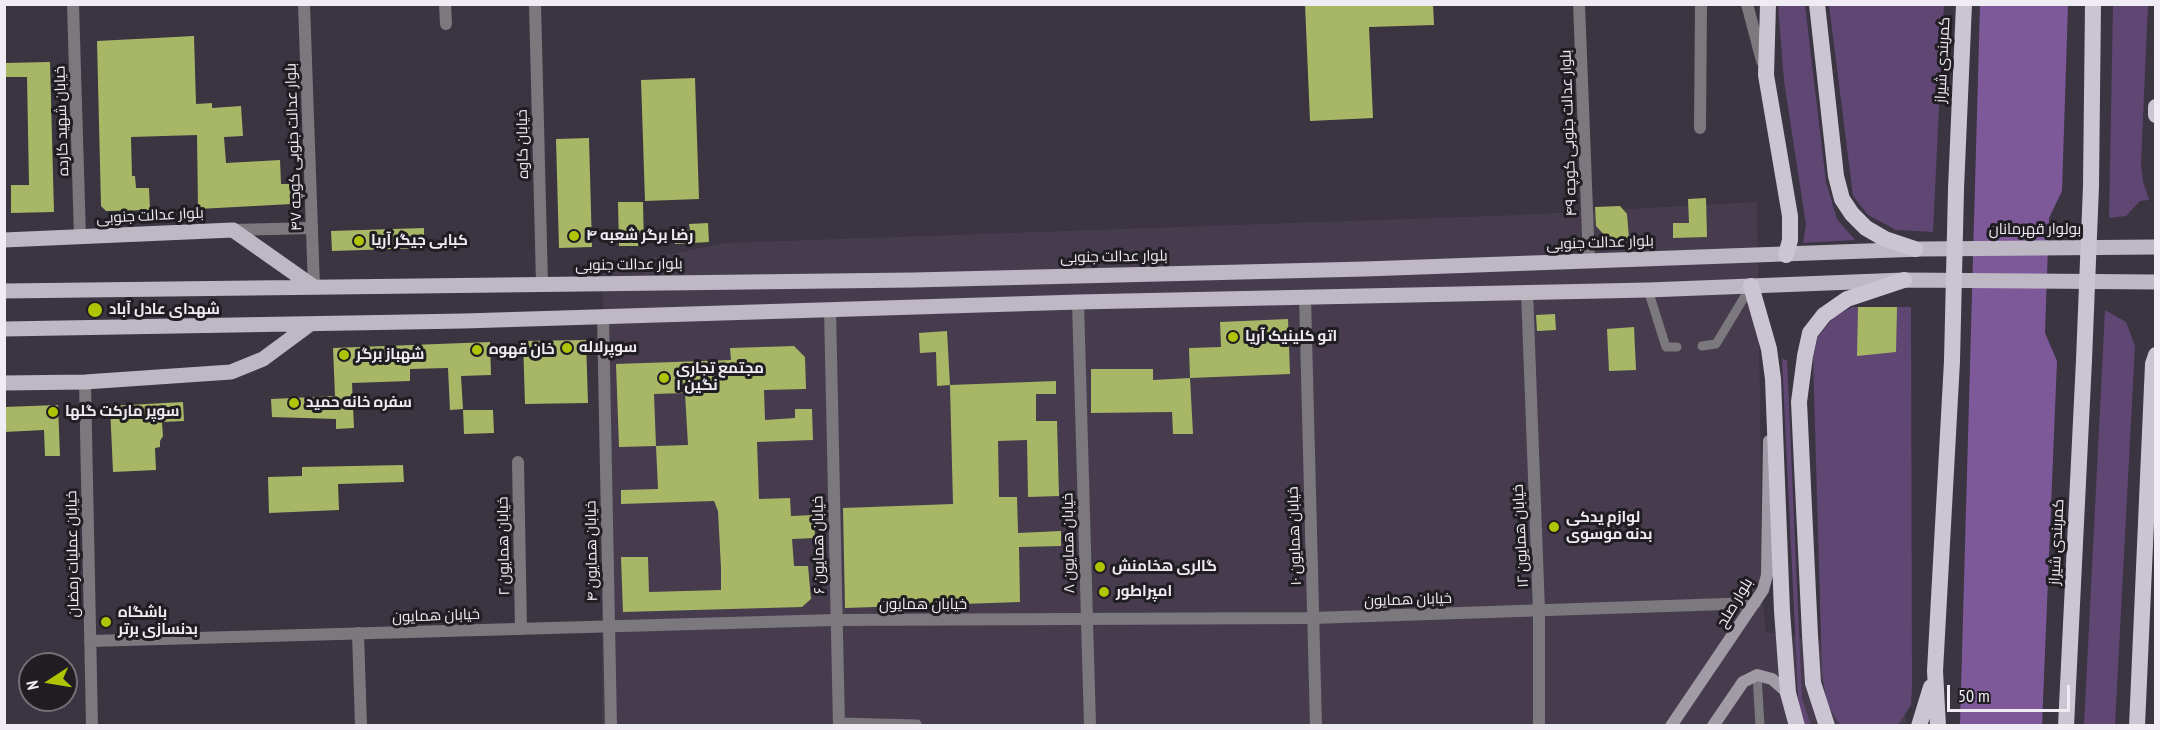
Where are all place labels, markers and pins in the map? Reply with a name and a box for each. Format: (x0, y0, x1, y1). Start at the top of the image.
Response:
place label: رضا برگر شعبه ۴ (586, 227, 693, 245)
marker: رضا برگر شعبه ۴ (567, 229, 581, 243)
place label: کبابی جیگر آریا (371, 232, 468, 250)
marker: کبابی جیگر آریا (352, 234, 366, 248)
marker: شهدای عادل آباد (86, 301, 104, 319)
place label: شهدای عادل آباد (109, 301, 220, 319)
place label: اتو کلینیک آریا (1245, 328, 1337, 346)
marker: اتو کلینیک آریا (1226, 330, 1240, 344)
place label: سوپرلاله (579, 339, 637, 357)
place label: خان قهوه (489, 341, 555, 359)
marker: سوپرلاله (560, 341, 574, 355)
marker: خان قهوه (470, 343, 484, 357)
place label: شهباز برگر (356, 346, 424, 364)
marker: شهباز برگر (337, 348, 351, 362)
place label: مجتمع تجاری نگین ۱ (676, 360, 764, 395)
marker: مجتمع تجاری نگین ۱ (657, 371, 671, 385)
place label: سفره خانه حمید (306, 394, 412, 412)
marker: سفره خانه حمید (287, 396, 301, 410)
place label: سوپر مارکت گلها (65, 403, 179, 421)
marker: سوپر مارکت گلها (46, 405, 60, 419)
place label: لوازم یدکی بدنه موسوی (1566, 509, 1652, 544)
marker: لوازم یدکی بدنه موسوی (1547, 520, 1561, 534)
place label: گالری هخامنش (1112, 558, 1217, 576)
marker: گالری هخامنش (1093, 560, 1107, 574)
place label: امپراطور (1116, 583, 1172, 601)
marker: امپراطور (1097, 585, 1111, 599)
place label: باشگاه بدنسازی برتر (118, 604, 198, 639)
marker: باشگاه بدنسازی برتر (99, 615, 113, 629)

